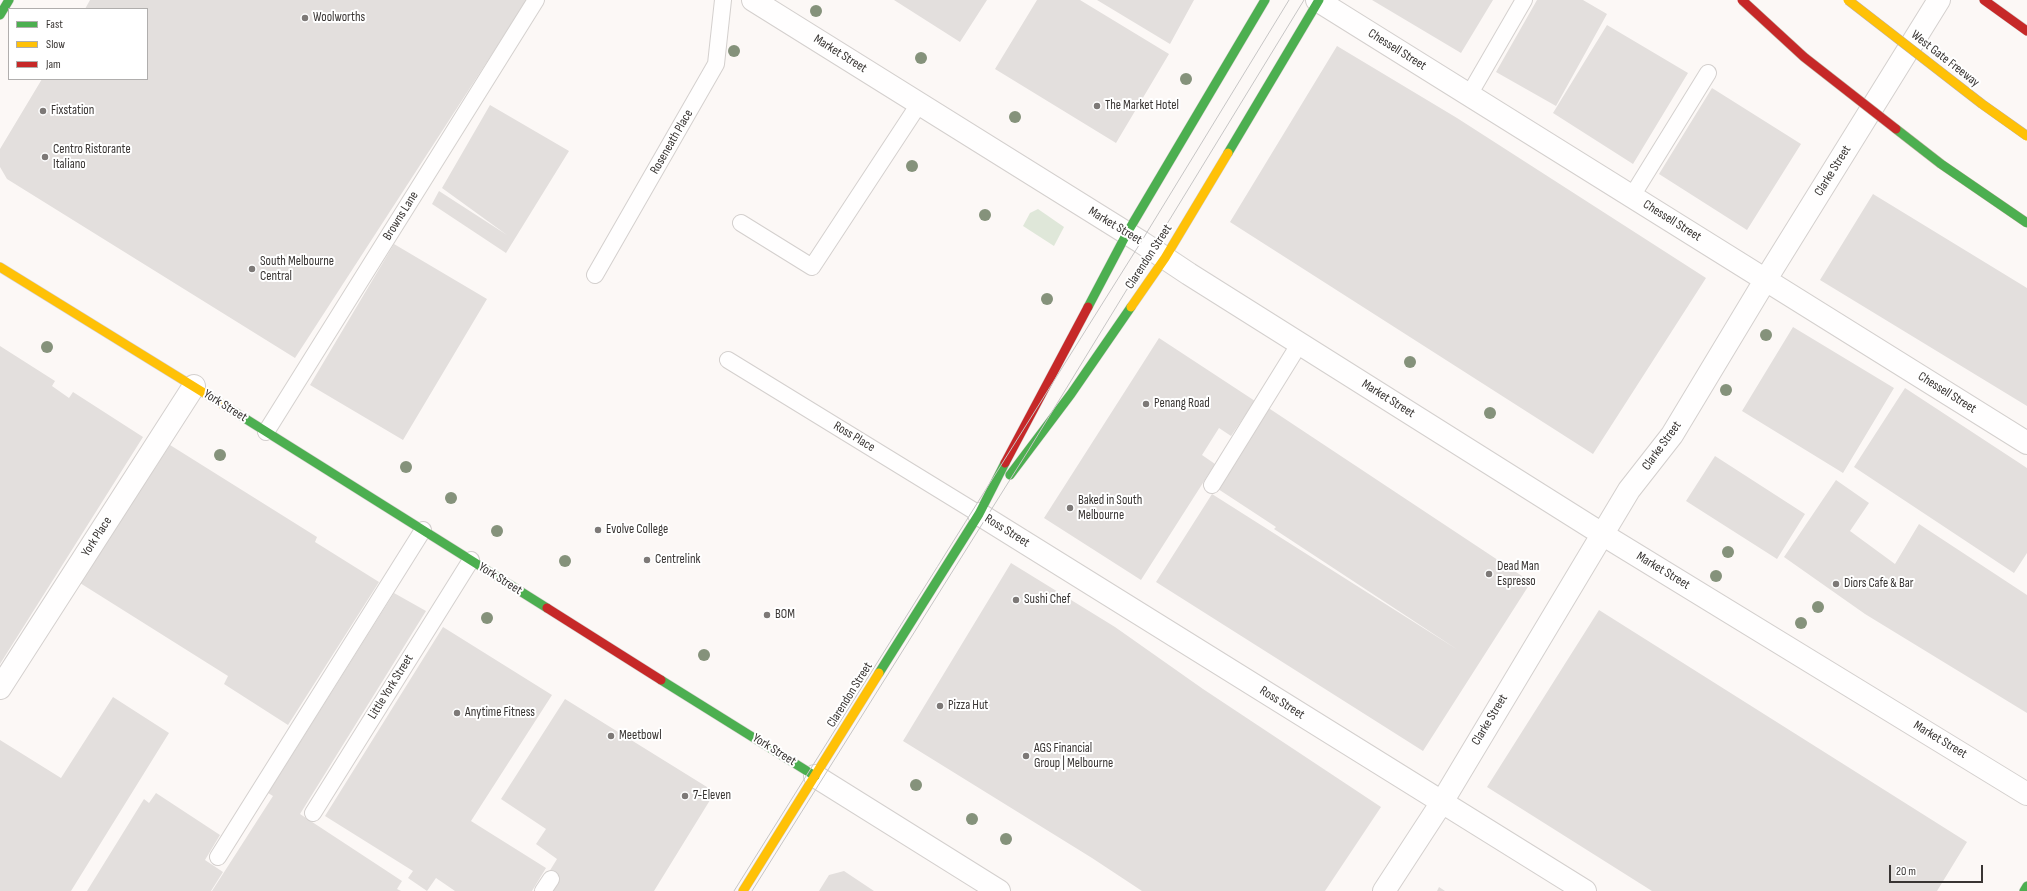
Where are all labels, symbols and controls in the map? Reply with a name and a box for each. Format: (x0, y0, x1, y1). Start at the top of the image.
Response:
legend (8, 8, 148, 80)
place label: Woolworths (313, 10, 365, 26)
marker: Woolworths (300, 13, 310, 23)
text: Fast (46, 17, 63, 32)
street label: Chessell Street (1365, 26, 1429, 74)
street label: West Gate Freeway (1908, 27, 1982, 91)
street label: Market Street (810, 32, 870, 76)
text: Slow (46, 37, 65, 52)
text: Jam (46, 57, 61, 72)
place label: The Market Hotel (1105, 98, 1179, 114)
marker: The Market Hotel (1092, 101, 1102, 111)
place label: Fixstation (51, 103, 94, 119)
marker: Fixstation (38, 106, 48, 116)
street label: Roseneath Place (647, 107, 697, 177)
place label: Centro Ristorante Italiano (53, 142, 131, 173)
street label: Clarke Street (1811, 143, 1855, 199)
marker: Centro Ristorante Italiano (40, 152, 50, 162)
street label: Browns Lane (380, 189, 422, 243)
street label: Chessell Street (1640, 197, 1704, 245)
street label: Market Street (1085, 204, 1145, 248)
street label: Clarendon Street (1122, 222, 1176, 292)
place label: South Melbourne Central (260, 254, 334, 285)
marker: South Melbourne Central (247, 264, 257, 274)
street label: Chessell Street (1915, 369, 1979, 417)
street label: Market Street (1358, 377, 1418, 421)
street label: York Street (200, 387, 250, 425)
place label: Penang Road (1154, 396, 1210, 412)
marker: Penang Road (1141, 399, 1151, 409)
street label: Clarke Street (1639, 418, 1685, 474)
street label: Ross Place (830, 419, 878, 455)
place label: Baked in South Melbourne (1078, 493, 1142, 524)
marker: Baked in South Melbourne (1065, 503, 1075, 513)
street label: Ross Street (982, 511, 1032, 551)
street label: York Place (78, 514, 116, 560)
place label: Evolve College (606, 522, 668, 538)
marker: Evolve College (593, 525, 603, 535)
street label: Market Street (1633, 549, 1693, 593)
place label: Centrelink (655, 552, 700, 568)
marker: Centrelink (642, 555, 652, 565)
place label: Dead Man Espresso (1497, 559, 1539, 590)
street label: York Street (475, 560, 525, 598)
marker: Dead Man Espresso (1484, 569, 1494, 579)
place label: Diors Cafe & Bar (1844, 576, 1914, 592)
marker: Diors Cafe & Bar (1831, 579, 1841, 589)
place label: Sushi Chef (1024, 592, 1071, 608)
marker: Sushi Chef (1011, 595, 1021, 605)
place label: BOM (775, 607, 795, 623)
marker: BOM (762, 610, 772, 620)
street label: Little York Street (365, 652, 417, 722)
street label: Clarendon Street (824, 660, 876, 730)
street label: Ross Street (1257, 683, 1307, 723)
street label: Clarke Street (1469, 692, 1511, 748)
place label: Pizza Hut (948, 698, 988, 714)
marker: Pizza Hut (935, 701, 945, 711)
place label: Anytime Fitness (465, 705, 535, 721)
marker: Anytime Fitness (452, 708, 462, 718)
street label: Market Street (1910, 718, 1970, 762)
place label: Meetbowl (619, 728, 662, 744)
marker: Meetbowl (606, 731, 616, 741)
street label: York Street (749, 731, 799, 769)
place label: AGS Financial Group | Melbourne (1034, 741, 1113, 772)
marker: AGS Financial Group | Melbourne (1021, 751, 1031, 761)
place label: 7-Eleven (693, 788, 731, 804)
marker: 7-Eleven (680, 791, 690, 801)
scale bar (1891, 857, 1985, 883)
text: 20 m (1896, 864, 1916, 879)

